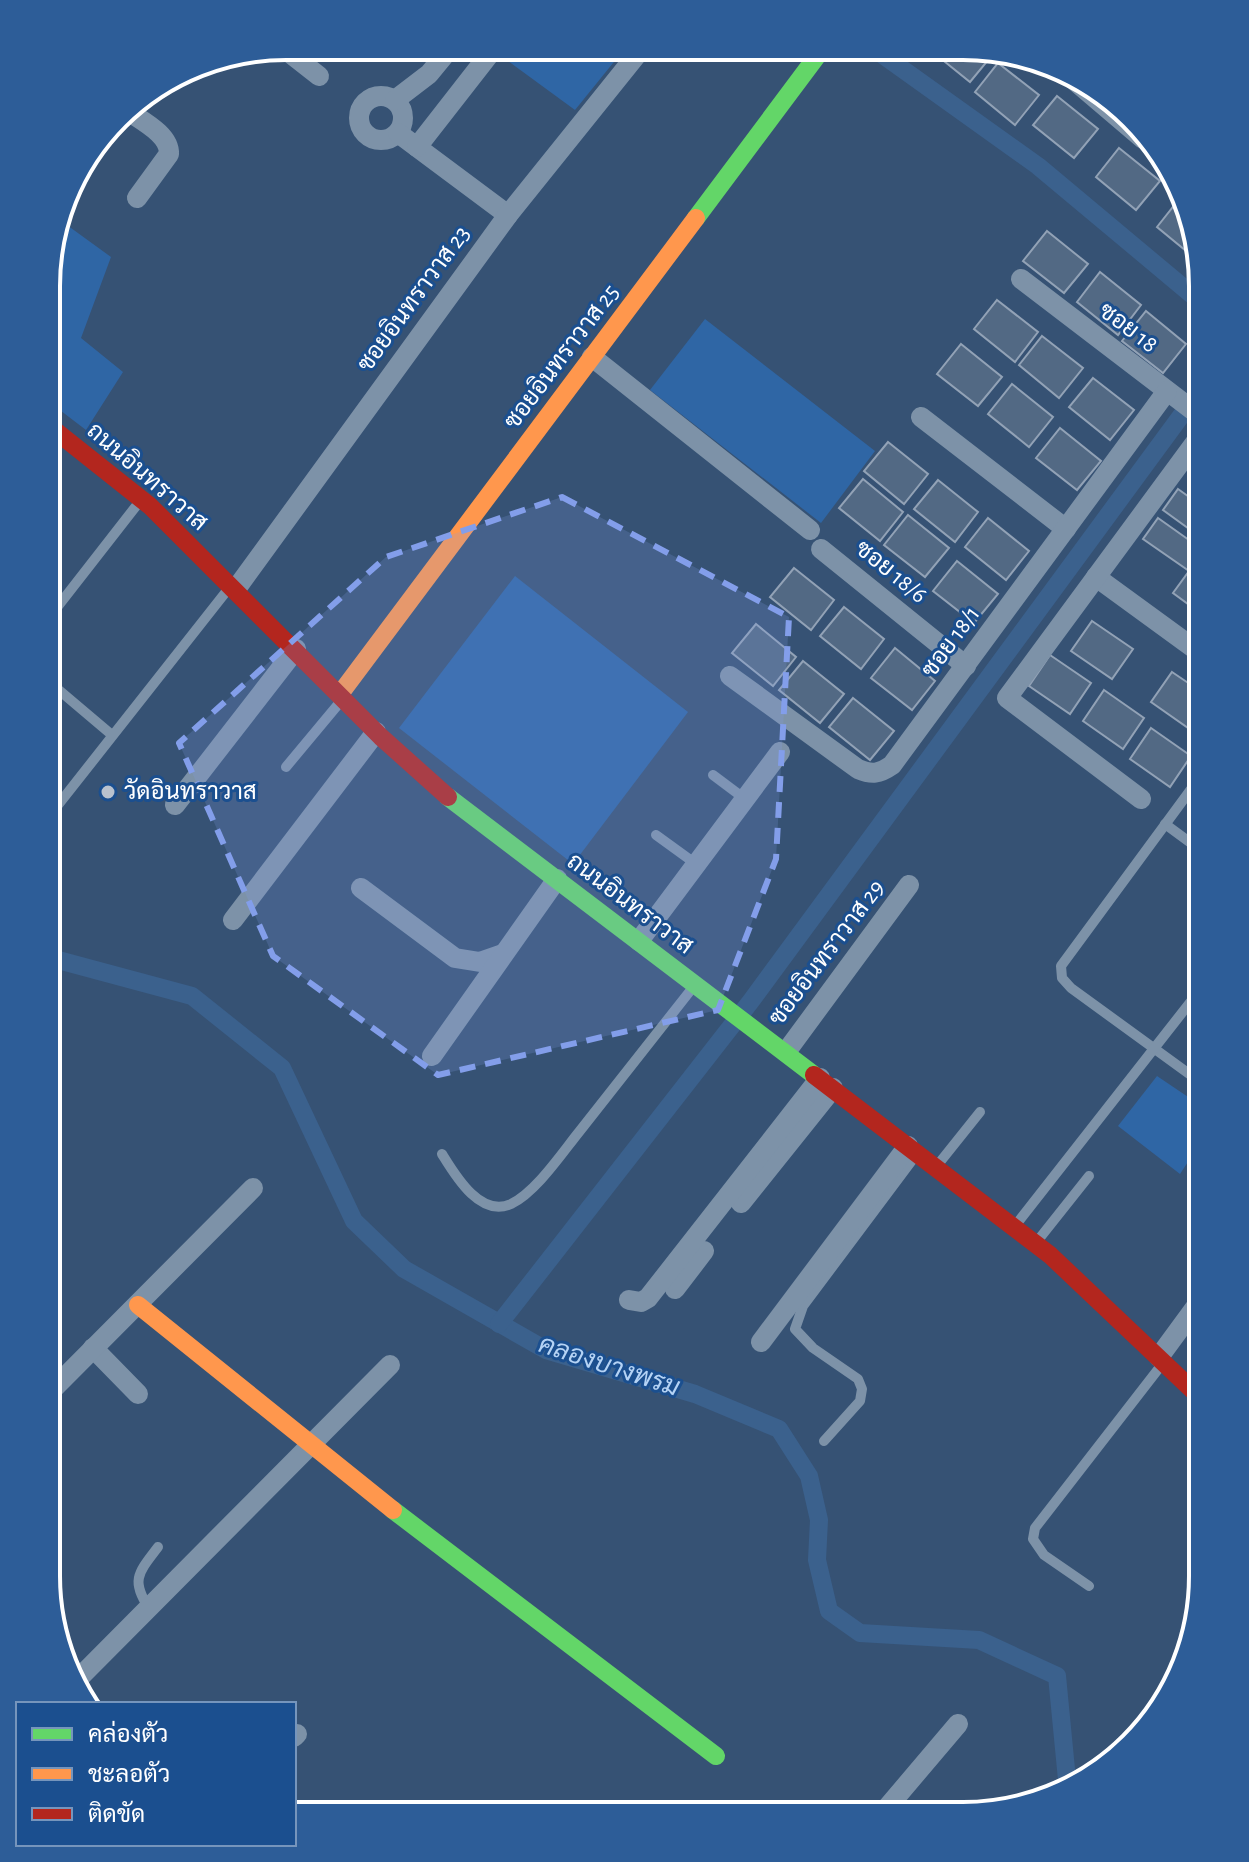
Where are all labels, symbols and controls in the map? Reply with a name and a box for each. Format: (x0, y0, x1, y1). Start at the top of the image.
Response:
street label: ซอยอินทราวาส 23 (351, 220, 475, 376)
street label: ซอยอินทราวาส 25 (498, 279, 624, 434)
street label: ซอย 18 (1094, 298, 1162, 358)
street label: ถนนอินทราวาส (82, 416, 214, 536)
street label: ซอย 18/6 (851, 536, 931, 608)
street label: ซอย 18/1 (917, 602, 985, 682)
place label: วัดอินทราวาส (124, 777, 257, 804)
marker: วัดอินทราวาส (99, 783, 117, 801)
street label: ถนนอินทราวาส (563, 847, 699, 959)
street label: ซอยอินทราวาส 29 (762, 874, 889, 1030)
water label: คลองบางพรม (535, 1331, 683, 1401)
legend (16, 1702, 296, 1846)
text: คล่องตัว (88, 1720, 168, 1747)
text: ชะลอตัว (88, 1760, 170, 1787)
text: ติดขัด (88, 1800, 145, 1827)

